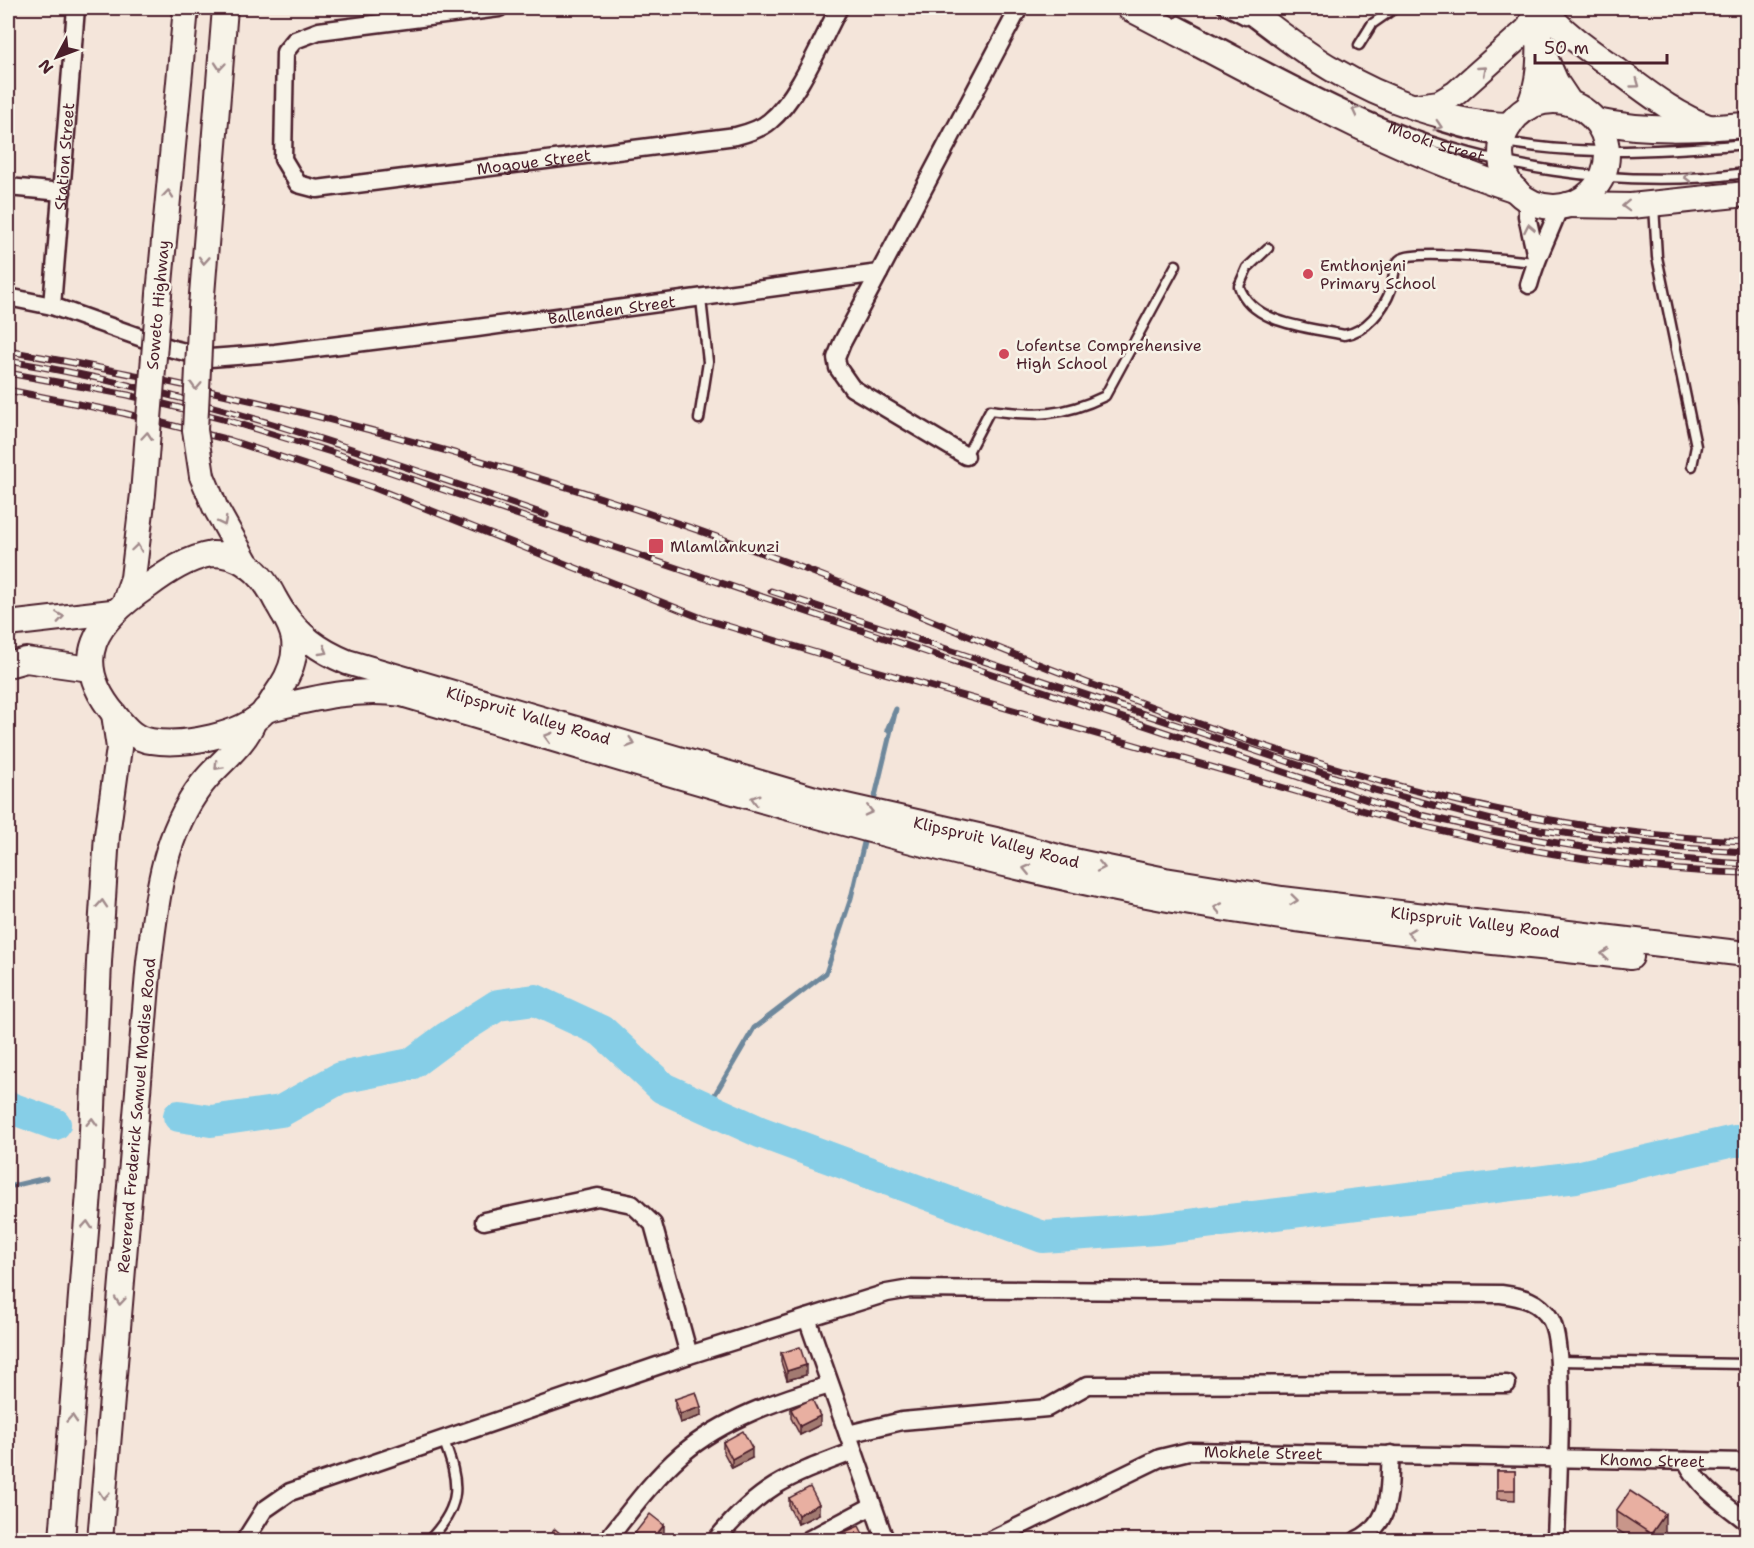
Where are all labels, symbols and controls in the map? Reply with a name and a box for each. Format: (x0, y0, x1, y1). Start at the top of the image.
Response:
north arrow (27, 27, 87, 87)
scale bar (1535, 27, 1667, 65)
text: 50 m (1544, 36, 1589, 60)
text: N (34, 55, 58, 78)
one-way arrow (214, 61, 227, 70)
one-way arrow (1476, 66, 1486, 77)
one-way arrow (1630, 77, 1641, 88)
street label: Station Street (49, 102, 79, 211)
one-way arrow (1352, 107, 1363, 118)
street label: Mooki Street (1385, 116, 1487, 167)
one-way arrow (1432, 118, 1443, 131)
street label: Mogoye Street (475, 144, 592, 179)
one-way arrow (1684, 171, 1693, 183)
one-way arrow (161, 190, 174, 199)
one-way arrow (1621, 200, 1630, 212)
one-way arrow (1523, 223, 1536, 233)
street label: Soweto Highway (142, 239, 174, 371)
place label: Emthonjeni Primary School (1320, 255, 1436, 294)
one-way arrow (198, 256, 211, 265)
marker: Emthonjeni Primary School (1301, 267, 1315, 281)
street label: Ballenden Street (546, 290, 677, 329)
place label: Lofentse Comprehensive High School (1016, 335, 1202, 374)
marker: Lofentse Comprehensive High School (997, 347, 1011, 361)
one-way arrow (190, 382, 202, 391)
one-way arrow (140, 431, 153, 440)
one-way arrow (216, 516, 227, 527)
place label: Mlamlankunzi (670, 536, 779, 557)
marker: Mlamlankunzi (647, 537, 665, 555)
one-way arrow (130, 544, 143, 553)
one-way arrow (55, 611, 64, 623)
one-way arrow (317, 644, 328, 655)
street label: Klipspruit Valley Road (444, 681, 613, 749)
one-way arrow (543, 732, 554, 744)
one-way arrow (625, 736, 636, 748)
one-way arrow (214, 760, 225, 770)
one-way arrow (750, 794, 761, 806)
one-way arrow (864, 804, 874, 817)
street label: Klipspruit Valley Road (912, 811, 1081, 872)
one-way arrow (1096, 860, 1106, 873)
one-way arrow (1022, 863, 1032, 876)
one-way arrow (1289, 894, 1298, 906)
one-way arrow (96, 899, 109, 908)
street label: Klipspruit Valley Road (1390, 901, 1561, 942)
one-way arrow (1213, 902, 1223, 915)
one-way arrow (1407, 927, 1416, 939)
one-way arrow (1600, 948, 1610, 961)
street label: Reverend Frederick Samuel Modise Road (112, 957, 160, 1274)
one-way arrow (86, 1117, 99, 1126)
one-way arrow (80, 1220, 93, 1229)
one-way arrow (114, 1296, 127, 1305)
one-way arrow (65, 1415, 78, 1424)
street label: Mokhele Street (1204, 1441, 1323, 1464)
street label: Khomo Street (1599, 1449, 1705, 1472)
one-way arrow (98, 1491, 111, 1500)

